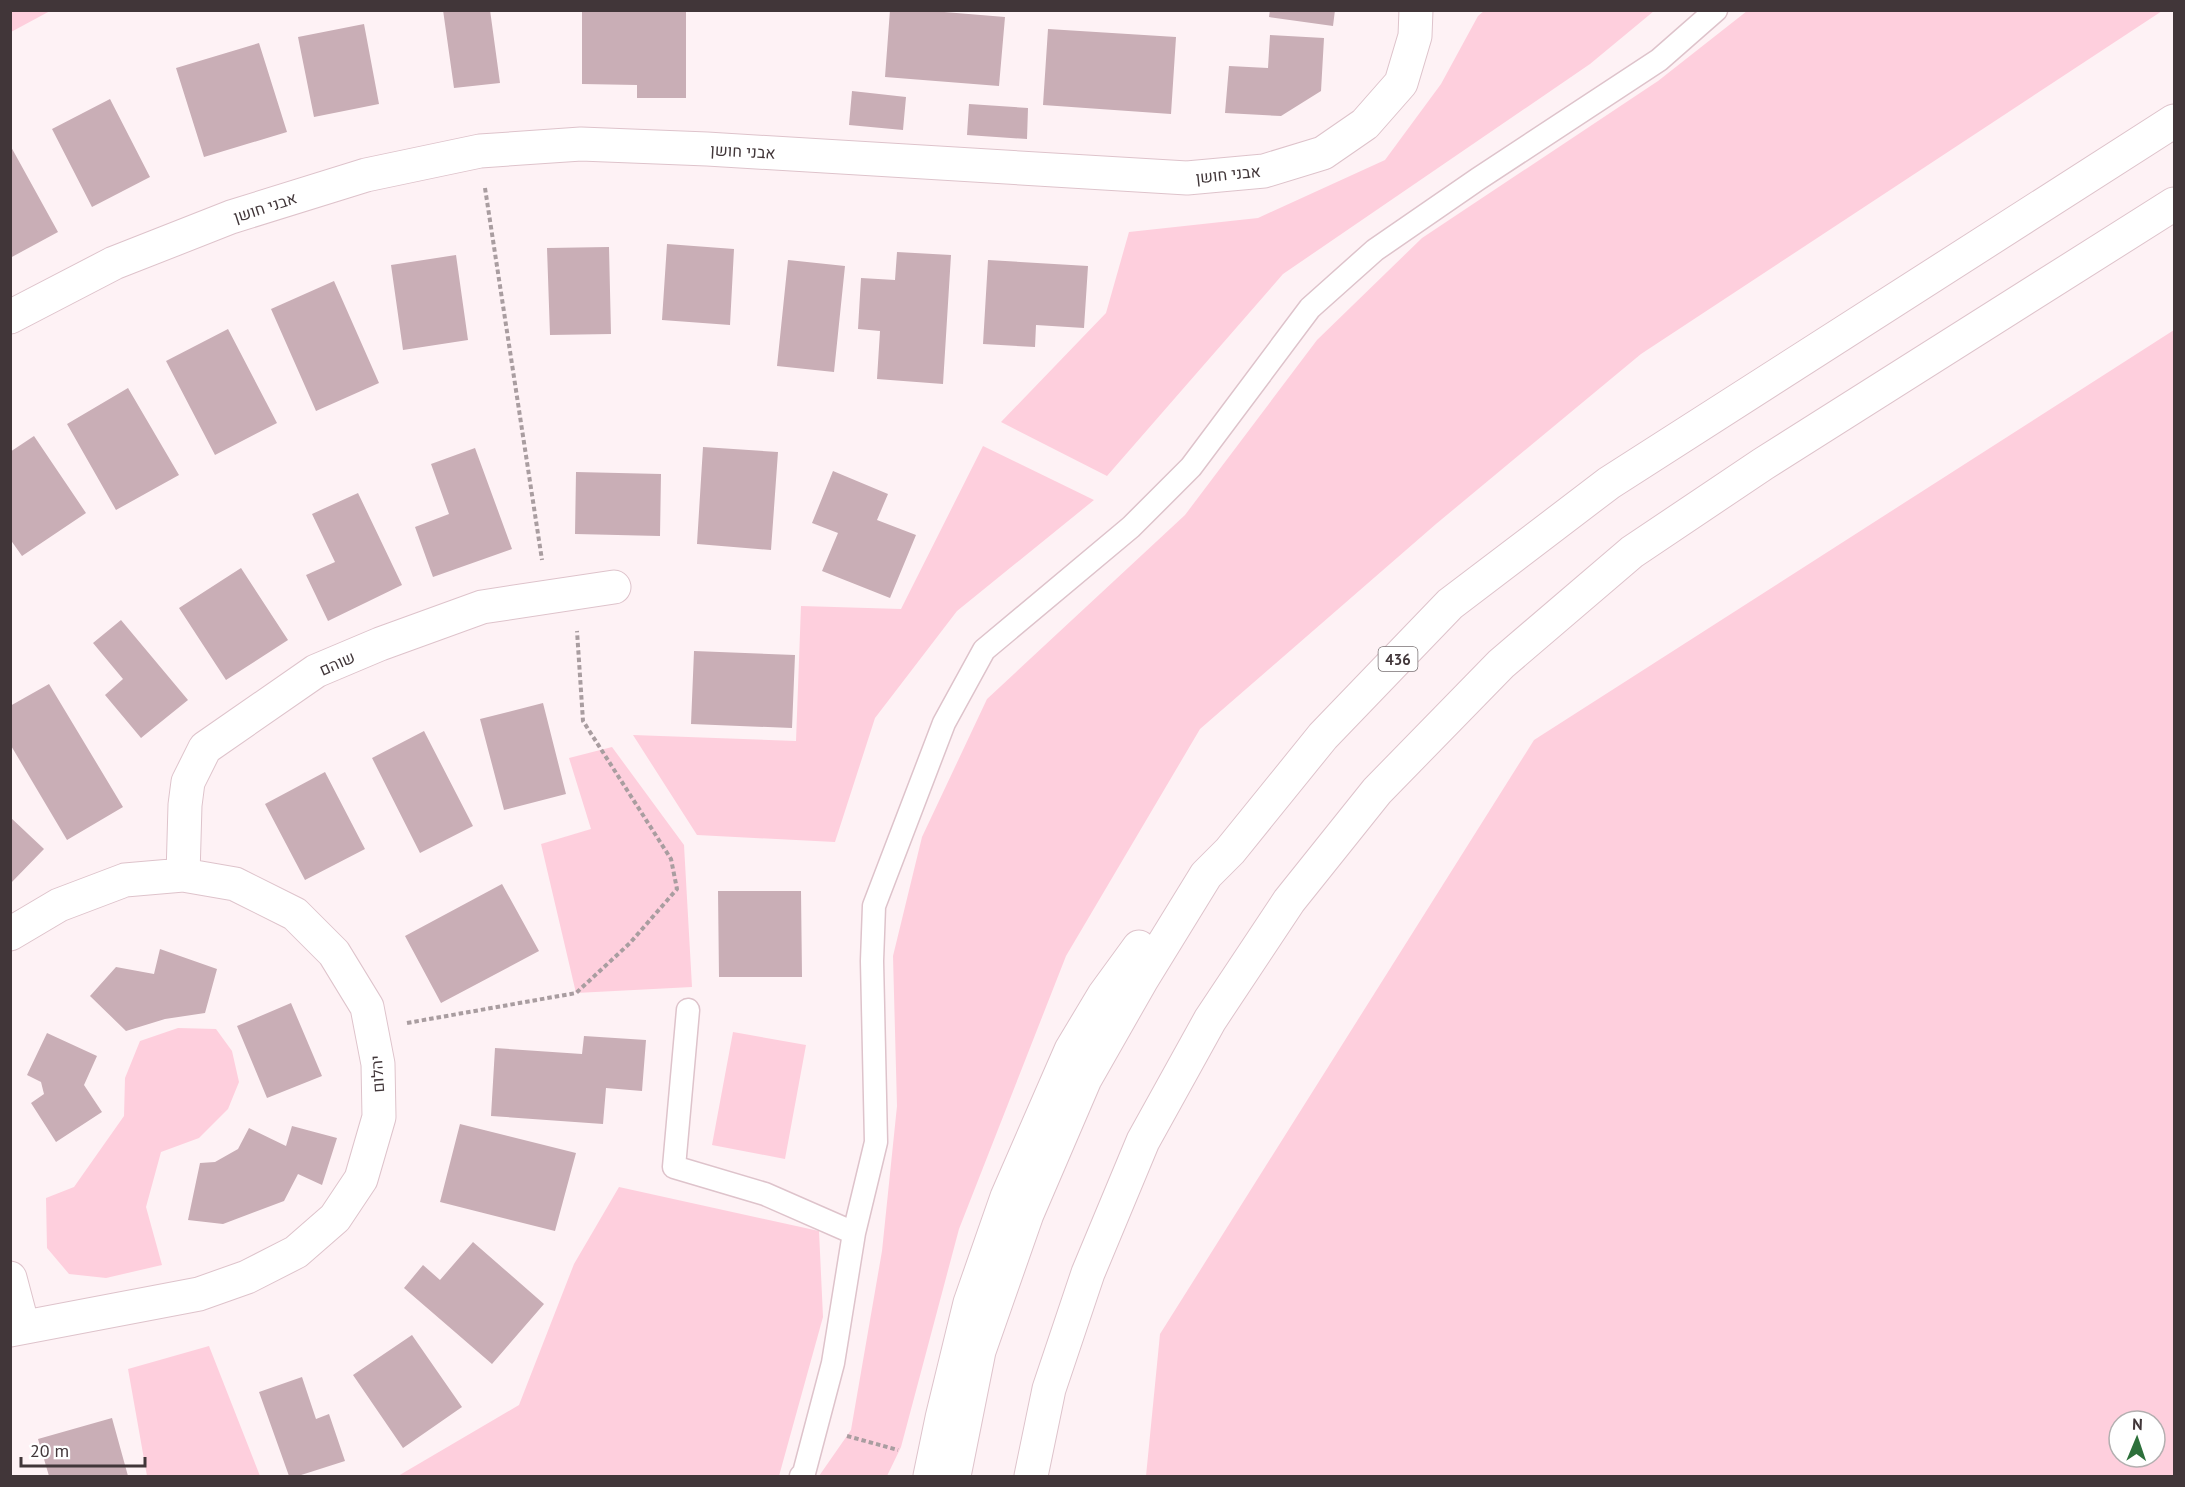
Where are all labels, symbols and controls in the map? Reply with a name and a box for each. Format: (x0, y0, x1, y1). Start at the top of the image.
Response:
street label: אבני חושן (710, 139, 776, 163)
street label: אבני חושן (1194, 161, 1262, 187)
street label: אבני חושן (231, 187, 299, 227)
street label: שוהם (316, 646, 358, 680)
road number: 436 (1378, 647, 1418, 671)
street label: יהלום (366, 1055, 388, 1093)
north arrow (2107, 1409, 2167, 1469)
text: N (2132, 1414, 2143, 1434)
scale bar (21, 1430, 146, 1468)
text: 20 m (30, 1439, 69, 1462)

